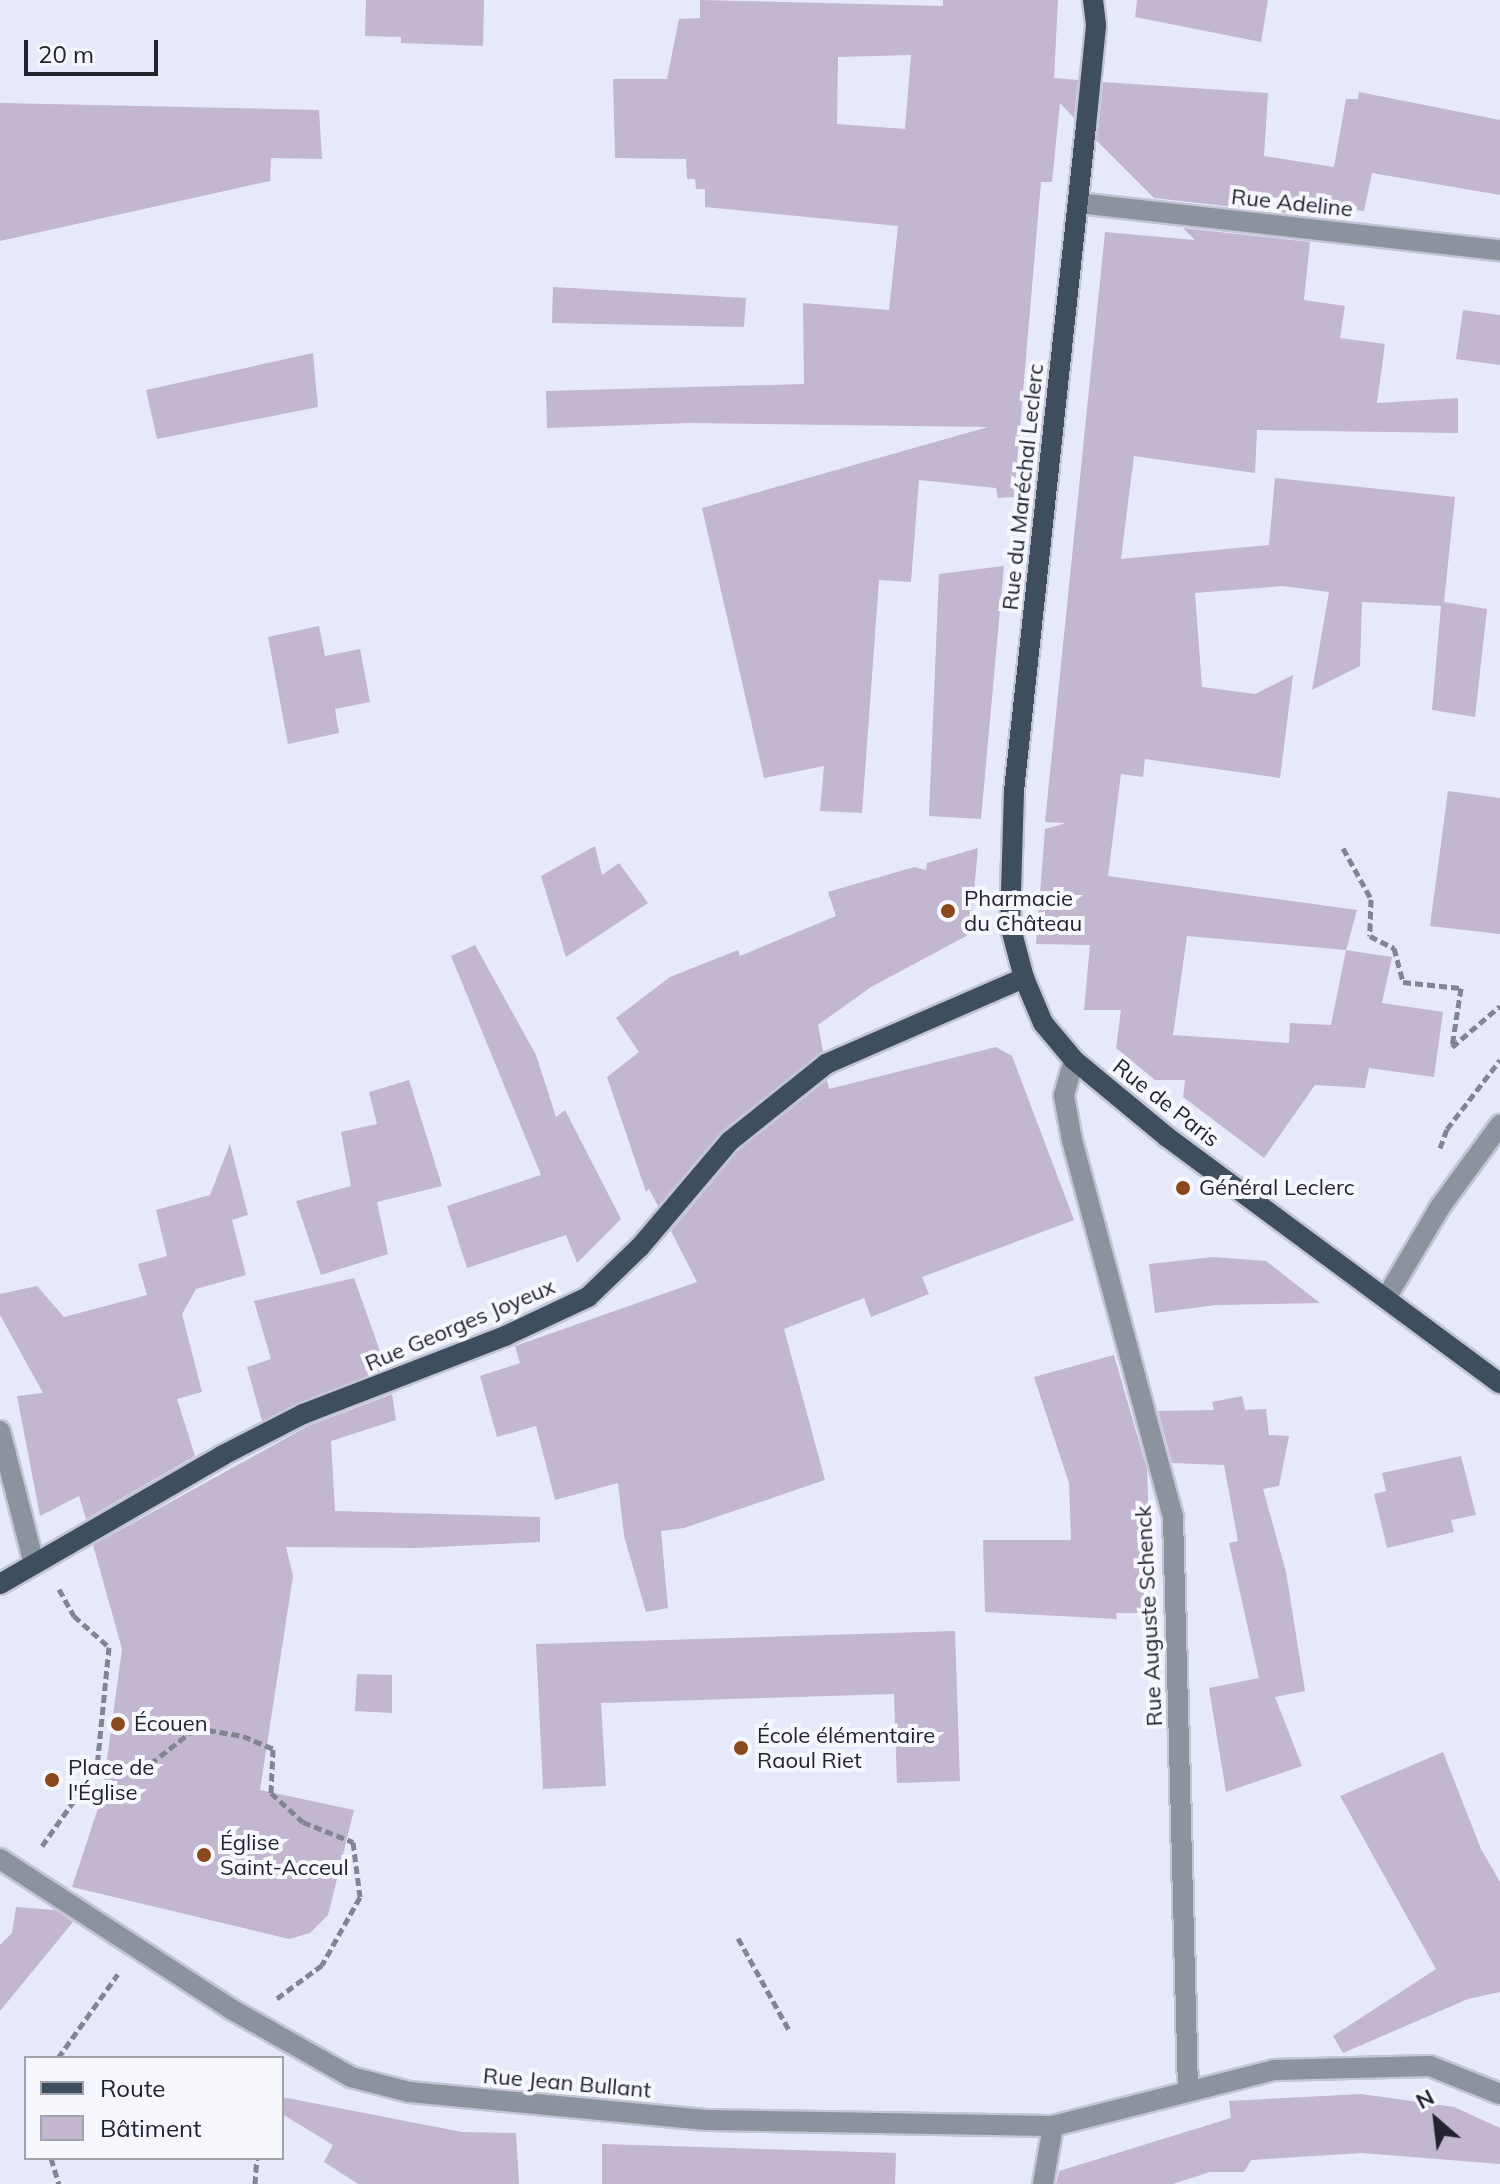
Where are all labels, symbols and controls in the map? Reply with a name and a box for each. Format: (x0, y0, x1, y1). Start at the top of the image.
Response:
scale bar (28, 24, 162, 74)
text: 20 m (38, 39, 94, 69)
street label: Rue Adeline (1230, 183, 1354, 223)
street label: Rue du Maréchal Leclerc (997, 362, 1049, 612)
place label: Pharmacie du Château (964, 885, 1082, 936)
marker: Pharmacie du Château (939, 902, 957, 920)
street label: Rue de Paris (1108, 1053, 1224, 1153)
place label: Général Leclerc (1199, 1175, 1355, 1201)
marker: Général Leclerc (1174, 1179, 1192, 1197)
street label: Rue Georges Joyeux (361, 1273, 559, 1377)
street label: Rue Auguste Schenck (1130, 1505, 1168, 1727)
place label: Écouen (134, 1711, 208, 1737)
marker: Écouen (109, 1715, 127, 1733)
place label: École élémentaire Raoul Riet (757, 1722, 935, 1774)
marker: École élémentaire Raoul Riet (732, 1739, 750, 1757)
place label: Place de l'Église (68, 1754, 154, 1806)
marker: Place de l'Église (43, 1771, 61, 1789)
place label: Église Saint-Acceul (220, 1829, 349, 1880)
marker: Église Saint-Acceul (195, 1846, 213, 1864)
legend (24, 2056, 284, 2160)
street label: Rue Jean Bullant (482, 2063, 652, 2103)
text: Route (100, 2073, 165, 2103)
north arrow (1396, 2080, 1476, 2160)
text: N (1411, 2083, 1439, 2115)
text: Bâtiment (100, 2113, 201, 2143)

